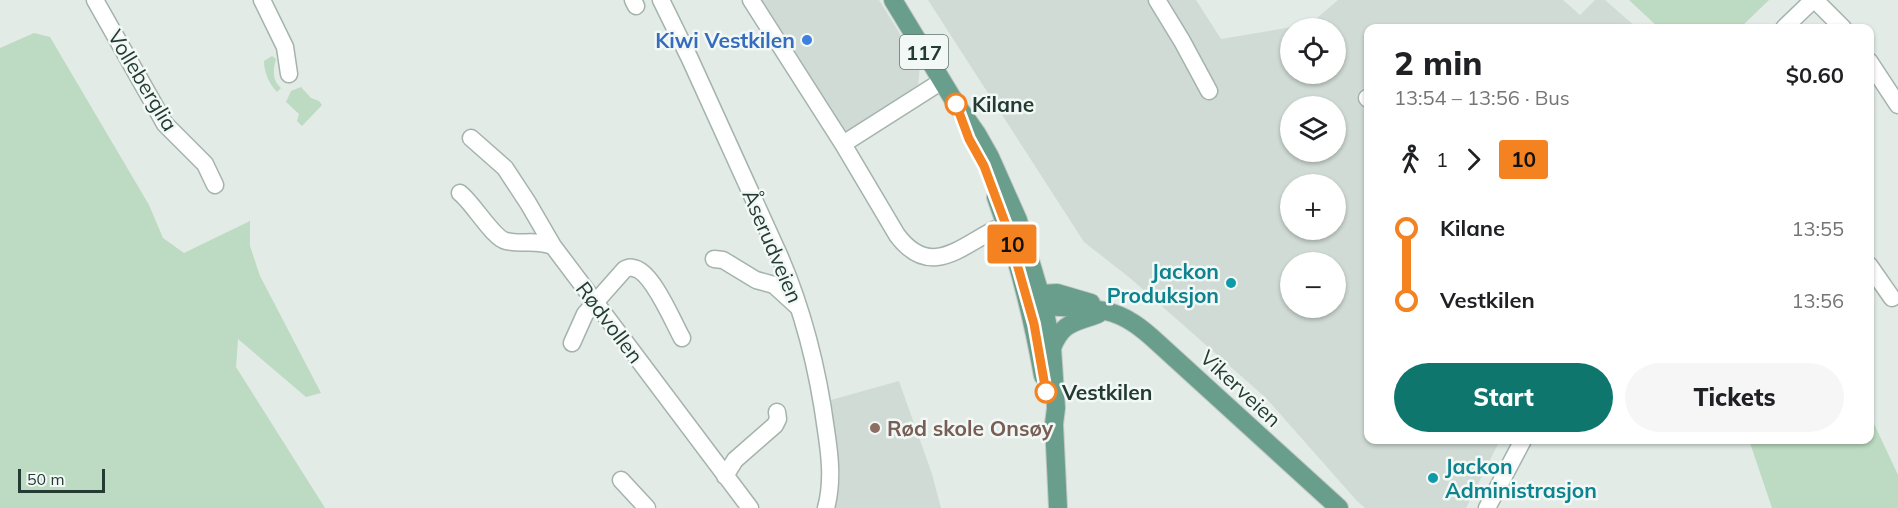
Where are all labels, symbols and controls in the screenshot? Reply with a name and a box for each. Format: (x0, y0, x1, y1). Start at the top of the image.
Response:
map controls (1280, 18, 1346, 318)
button: locate (1280, 18, 1346, 84)
street label: Volleberglia (103, 25, 183, 135)
place label: Kiwi Vestkilen (655, 27, 795, 53)
marker: Kiwi Vestkilen (800, 33, 814, 47)
road number: 117 (900, 35, 948, 69)
text: 2 min (1394, 42, 1482, 83)
text: $0.60 (1786, 61, 1844, 89)
text: 13:54 – 13:56 · Bus (1394, 85, 1570, 110)
place label: Kilane (972, 91, 1034, 117)
marker: Kilane (945, 93, 967, 115)
button: layers (1280, 96, 1346, 162)
icon: walk (1394, 143, 1427, 176)
icon: forward (1457, 143, 1490, 176)
text: 10 (1511, 146, 1536, 172)
text: 1 (1436, 147, 1448, 172)
button: + (1280, 174, 1346, 240)
street label: Åserudveien (737, 185, 809, 307)
text: Kilane (1440, 214, 1505, 242)
text: 13:55 (1791, 216, 1844, 241)
line badge: 10 (985, 224, 1039, 264)
text: 10 (999, 231, 1025, 257)
button: − (1280, 252, 1346, 318)
place label: Jackon Produksjon (1107, 258, 1219, 308)
street label: Rødvollen (571, 276, 649, 368)
marker: Jackon Produksjon (1224, 276, 1238, 290)
text: Vestkilen (1440, 286, 1535, 314)
text: 13:56 (1791, 288, 1844, 313)
street label: Vikerveien (1195, 344, 1287, 432)
button: Start (1394, 363, 1613, 432)
button: Tickets (1625, 363, 1844, 432)
place label: Vestkilen (1061, 379, 1152, 405)
marker: Vestkilen (1035, 381, 1057, 403)
place label: Rød skole Onsøy (887, 415, 1054, 441)
marker: Rød skole Onsøy (868, 421, 882, 435)
place label: Jackon Administrasjon (1445, 453, 1597, 503)
scale bar (18, 466, 105, 494)
text: 50 m (27, 469, 64, 489)
marker: Jackon Administrasjon (1426, 471, 1440, 485)

